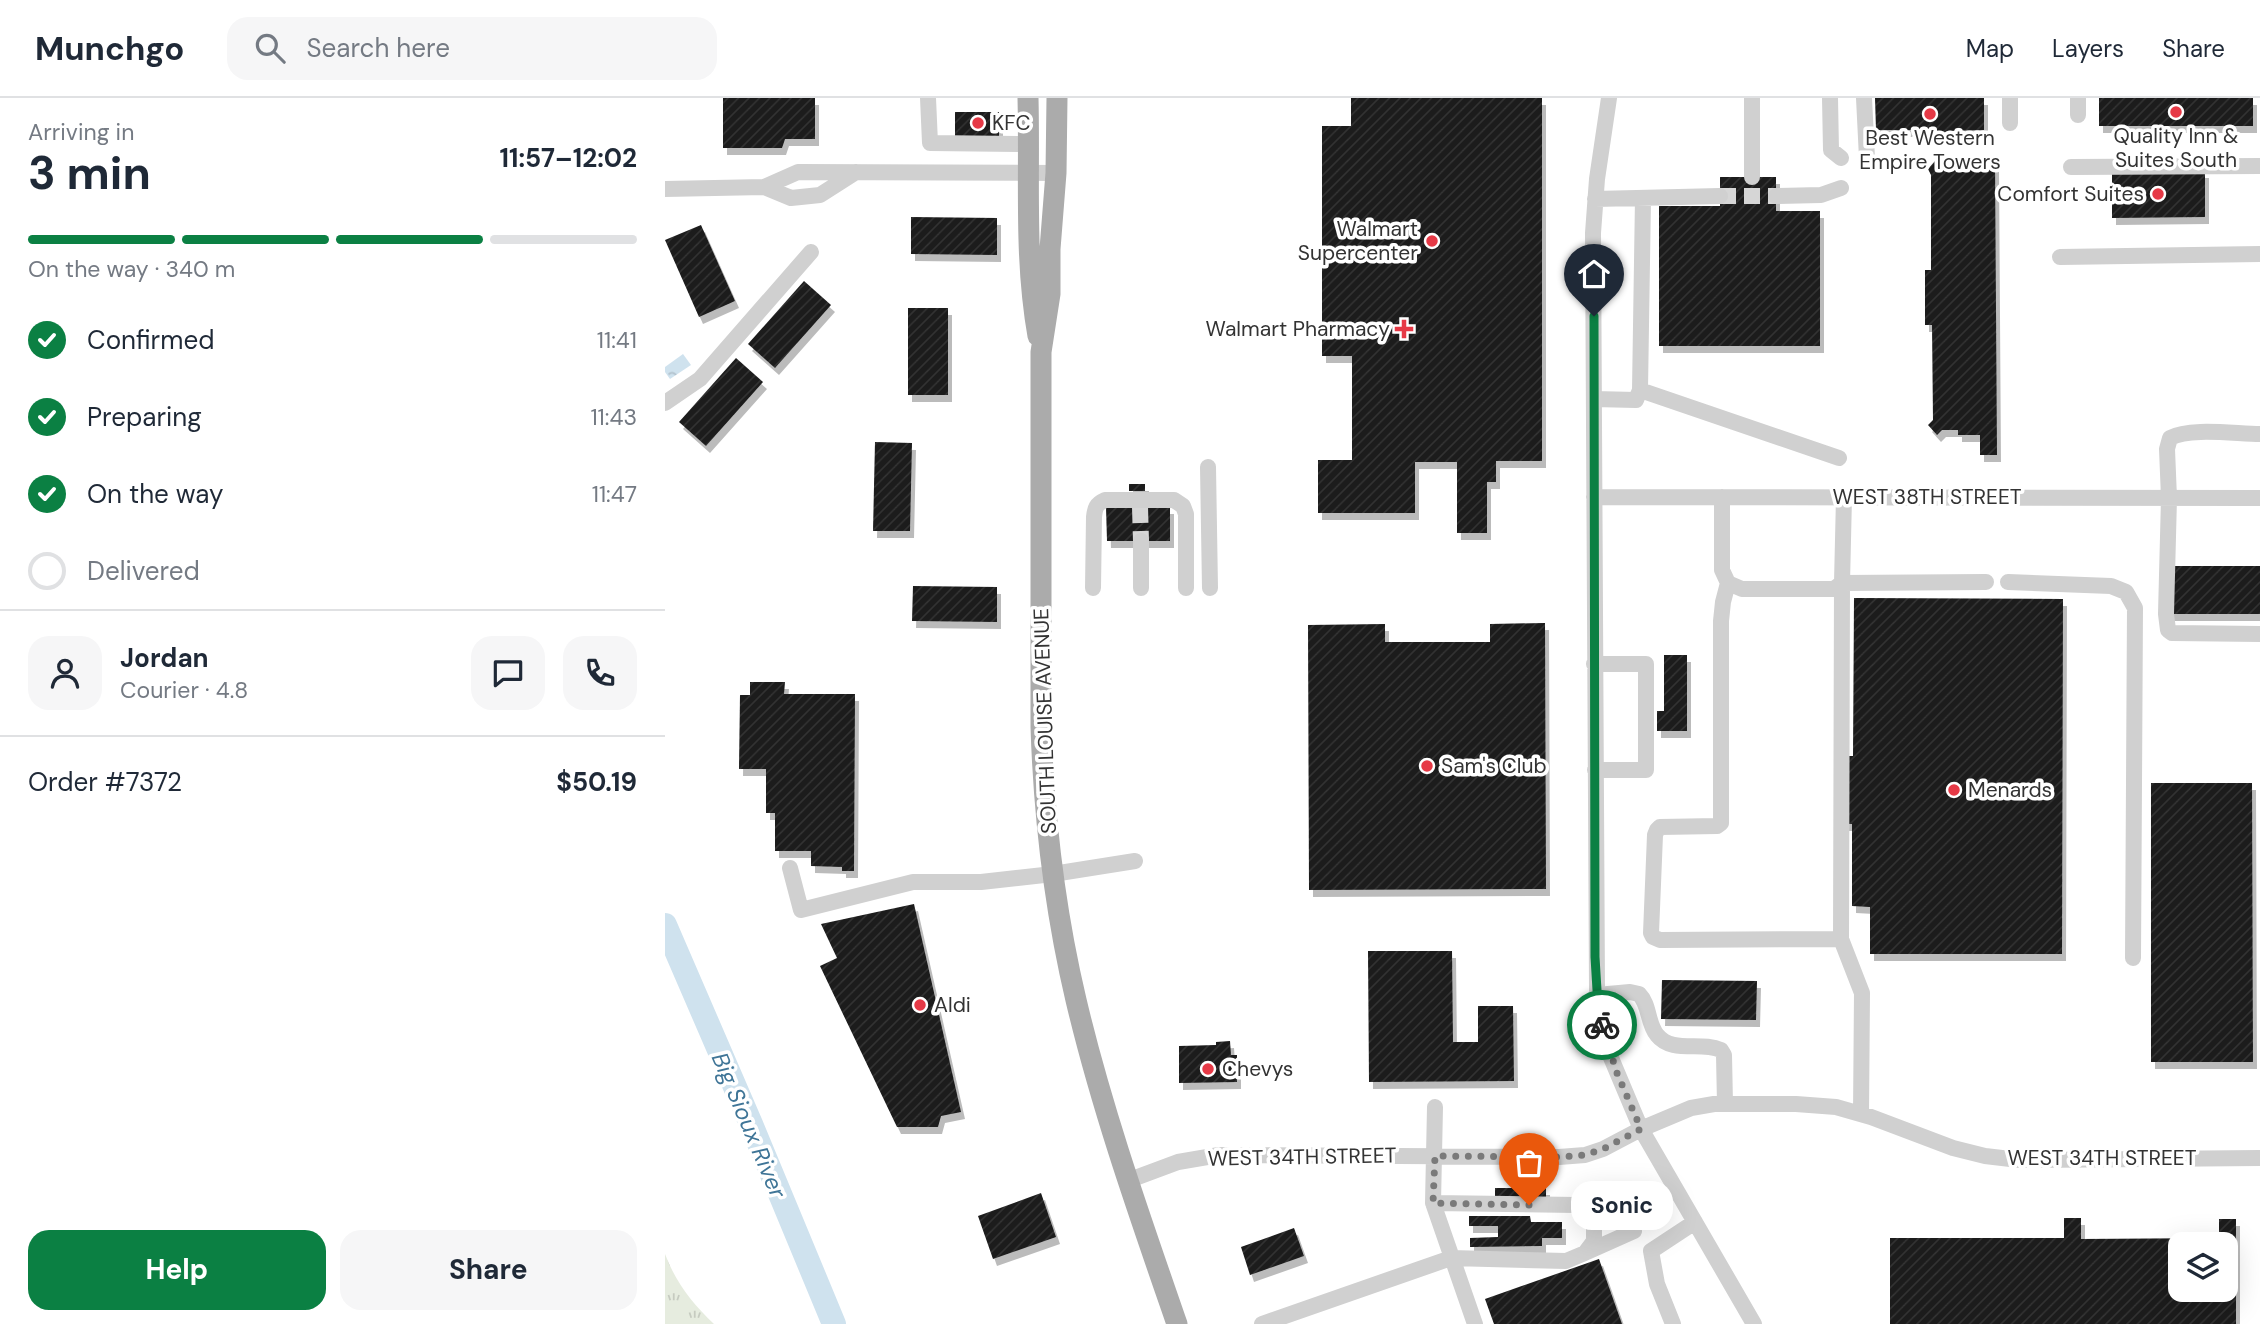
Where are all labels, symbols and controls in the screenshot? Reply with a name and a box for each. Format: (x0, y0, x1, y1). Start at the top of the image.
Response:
search box (227, 17, 717, 80)
text: Munchgo (35, 27, 185, 70)
icon: search (251, 29, 289, 67)
text: Search here (307, 31, 450, 65)
text: Map (1966, 33, 2014, 64)
text: Layers (2052, 33, 2124, 64)
text: Share (2162, 33, 2225, 64)
marker: Quality Inn & Suites South (2168, 104, 2184, 120)
marker: Best Western Empire Towers (1922, 106, 1938, 122)
place label: KFC (992, 109, 1031, 137)
marker: KFC (970, 115, 986, 131)
text: Arriving in (28, 117, 134, 147)
place label: Quality Inn & Suites South (2114, 122, 2238, 174)
place label: Best Western Empire Towers (1859, 124, 2001, 176)
text: 11:57–12:02 (500, 141, 637, 175)
text: 3 min (28, 143, 151, 203)
place label: Comfort Suites (1997, 180, 2144, 208)
marker: Comfort Suites (2150, 186, 2166, 202)
place label: Walmart Supercenter (1298, 215, 1418, 267)
marker: Walmart Supercenter (1424, 233, 1440, 249)
pin (1564, 244, 1624, 316)
text: On the way · 340 m (28, 254, 235, 284)
icon: home (1575, 255, 1613, 293)
place label: Walmart Pharmacy (1206, 315, 1390, 343)
icon: check (28, 321, 66, 359)
marker: Walmart Pharmacy (1396, 321, 1412, 337)
text: Confirmed (87, 323, 214, 357)
text: 11:41 (597, 325, 637, 355)
icon: check (28, 398, 66, 436)
text: Preparing (87, 400, 202, 434)
text: 11:43 (590, 402, 637, 432)
icon: check (28, 475, 66, 513)
text: On the way (87, 477, 223, 511)
text: 11:47 (592, 479, 637, 509)
street label: WEST 38TH STREET (1832, 483, 2022, 511)
text: Delivered (87, 554, 200, 588)
street label: SOUTH LOUISE AVENUE (1027, 608, 1063, 834)
button: person (28, 636, 102, 710)
button: chat (471, 636, 545, 710)
button: phone (563, 636, 637, 710)
text: Jordan (120, 641, 209, 675)
text: Courier · 4.8 (120, 675, 248, 705)
place label: Sam's Club (1441, 752, 1547, 780)
marker: Sam's Club (1419, 758, 1435, 774)
text: Order #7372 (28, 765, 182, 799)
text: $50.19 (556, 765, 637, 799)
place label: Menards (1968, 776, 2052, 804)
marker: Menards (1946, 782, 1962, 798)
courier (1567, 990, 1637, 1060)
place label: Aldi (934, 991, 971, 1019)
marker: Aldi (912, 997, 928, 1013)
icon: bike (1583, 1006, 1621, 1044)
water label: Big Sioux River (705, 1048, 794, 1204)
place label: Chevys (1222, 1055, 1293, 1083)
marker: Chevys (1200, 1061, 1216, 1077)
pin (1499, 1133, 1559, 1205)
street label: WEST 34TH STREET (1207, 1141, 1397, 1173)
icon: bag (1510, 1144, 1548, 1182)
street label: WEST 34TH STREET (2008, 1144, 2197, 1172)
callout: Sonic (1571, 1180, 1673, 1230)
text: Sonic (1591, 1190, 1653, 1220)
button: Help (28, 1230, 326, 1310)
button: Share (340, 1230, 637, 1310)
map controls (2168, 1232, 2238, 1302)
button: layers (2168, 1232, 2238, 1302)

